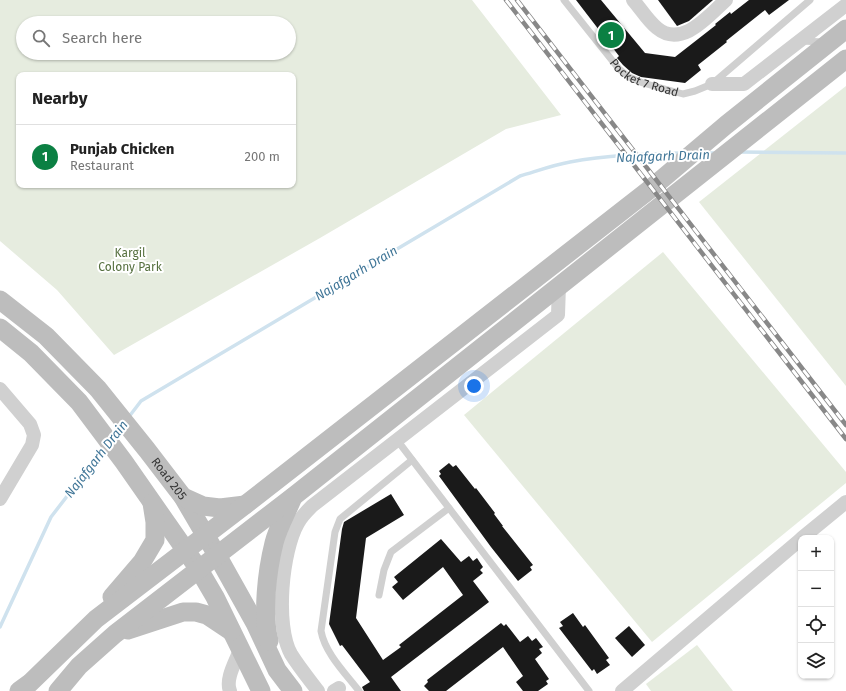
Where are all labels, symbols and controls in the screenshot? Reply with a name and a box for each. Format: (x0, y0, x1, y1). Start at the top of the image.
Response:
search box (16, 16, 296, 60)
pin: 1 (598, 20, 624, 50)
icon: search (30, 27, 52, 49)
text: Search here (62, 29, 142, 47)
street label: Pocket 7 Road (607, 56, 680, 99)
text: Nearby (32, 88, 87, 109)
text: Punjab Chicken (70, 140, 174, 158)
water label: Najafgarh Drain (616, 147, 710, 165)
text: 1 (42, 149, 48, 164)
text: 200 m (244, 149, 280, 164)
text: Restaurant (70, 158, 134, 173)
water label: Najafgarh Drain (312, 242, 400, 304)
park label: Kargil Colony Park (98, 246, 163, 274)
your location (464, 376, 484, 396)
water label: Najafgarh Drain (61, 417, 131, 501)
street label: Road 205 (148, 455, 190, 503)
map controls (798, 535, 834, 679)
button: + (798, 535, 834, 571)
button: − (798, 571, 834, 607)
button: locate (798, 607, 834, 643)
button: layers (798, 643, 834, 679)

